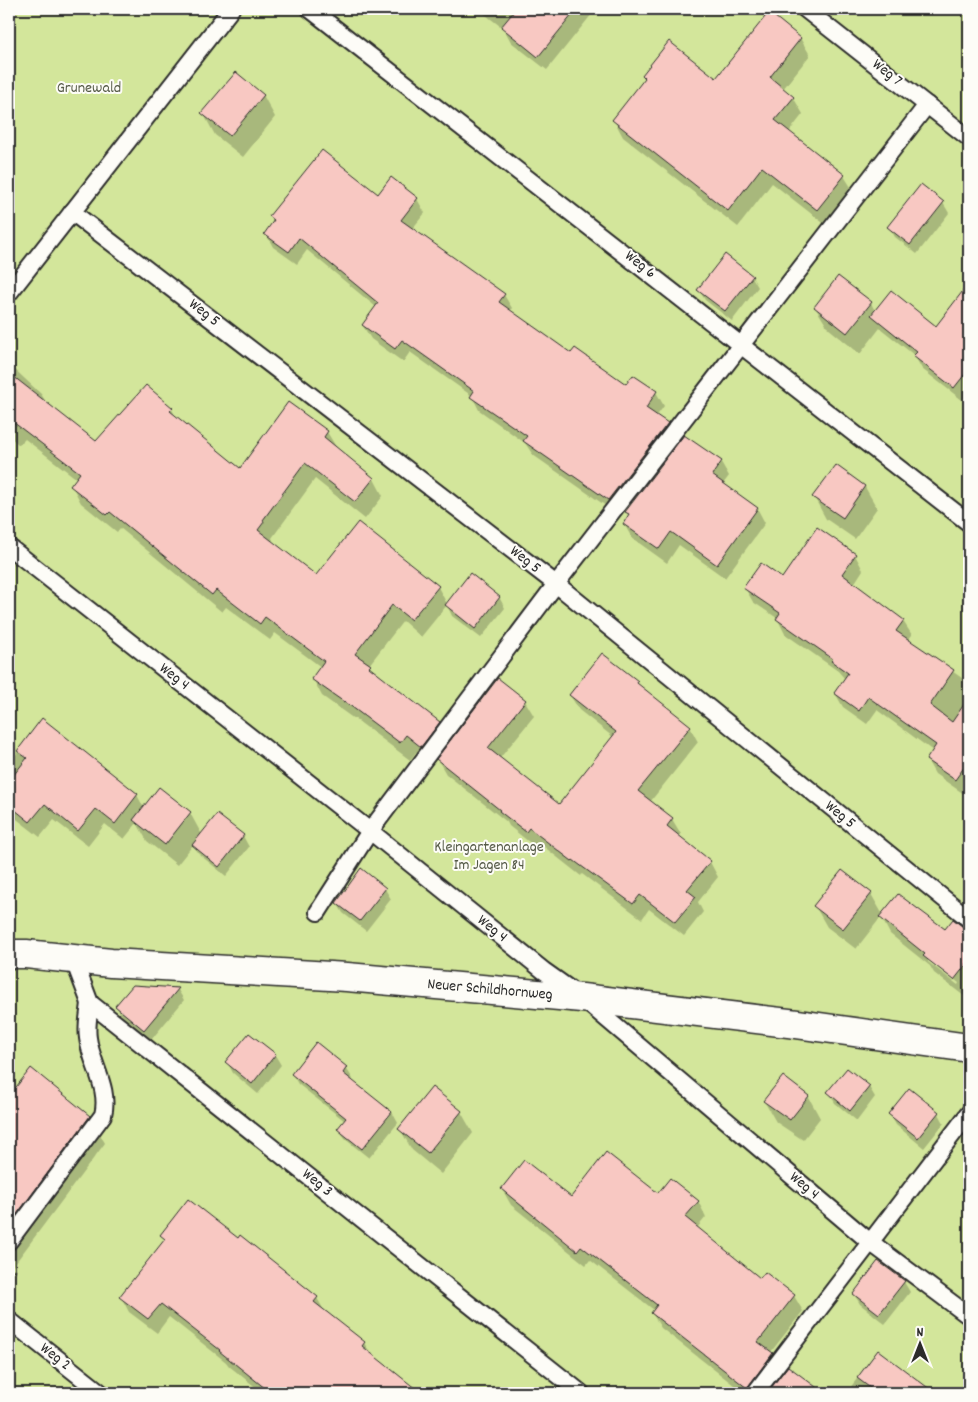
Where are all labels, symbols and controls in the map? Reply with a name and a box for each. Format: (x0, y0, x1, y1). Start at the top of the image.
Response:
street label: Weg 7 (867, 54, 907, 92)
park label: Grunewald (57, 77, 121, 100)
street label: Weg 6 (619, 245, 661, 285)
street label: Weg 5 (183, 293, 225, 333)
street label: Weg 5 (504, 540, 546, 580)
street label: Weg 4 (154, 658, 194, 696)
street label: Weg 5 (819, 795, 861, 835)
park label: Kleingartenanlage Im Jagen 84 (434, 836, 544, 877)
street label: Weg 4 (472, 910, 512, 948)
street label: Neuer Schildhornweg (426, 973, 554, 1007)
street label: Weg 3 (297, 1163, 337, 1203)
street label: Weg 4 (784, 1166, 824, 1206)
north arrow (896, 1320, 946, 1370)
text: N (917, 1323, 924, 1343)
street label: Weg 2 (35, 1338, 75, 1376)

